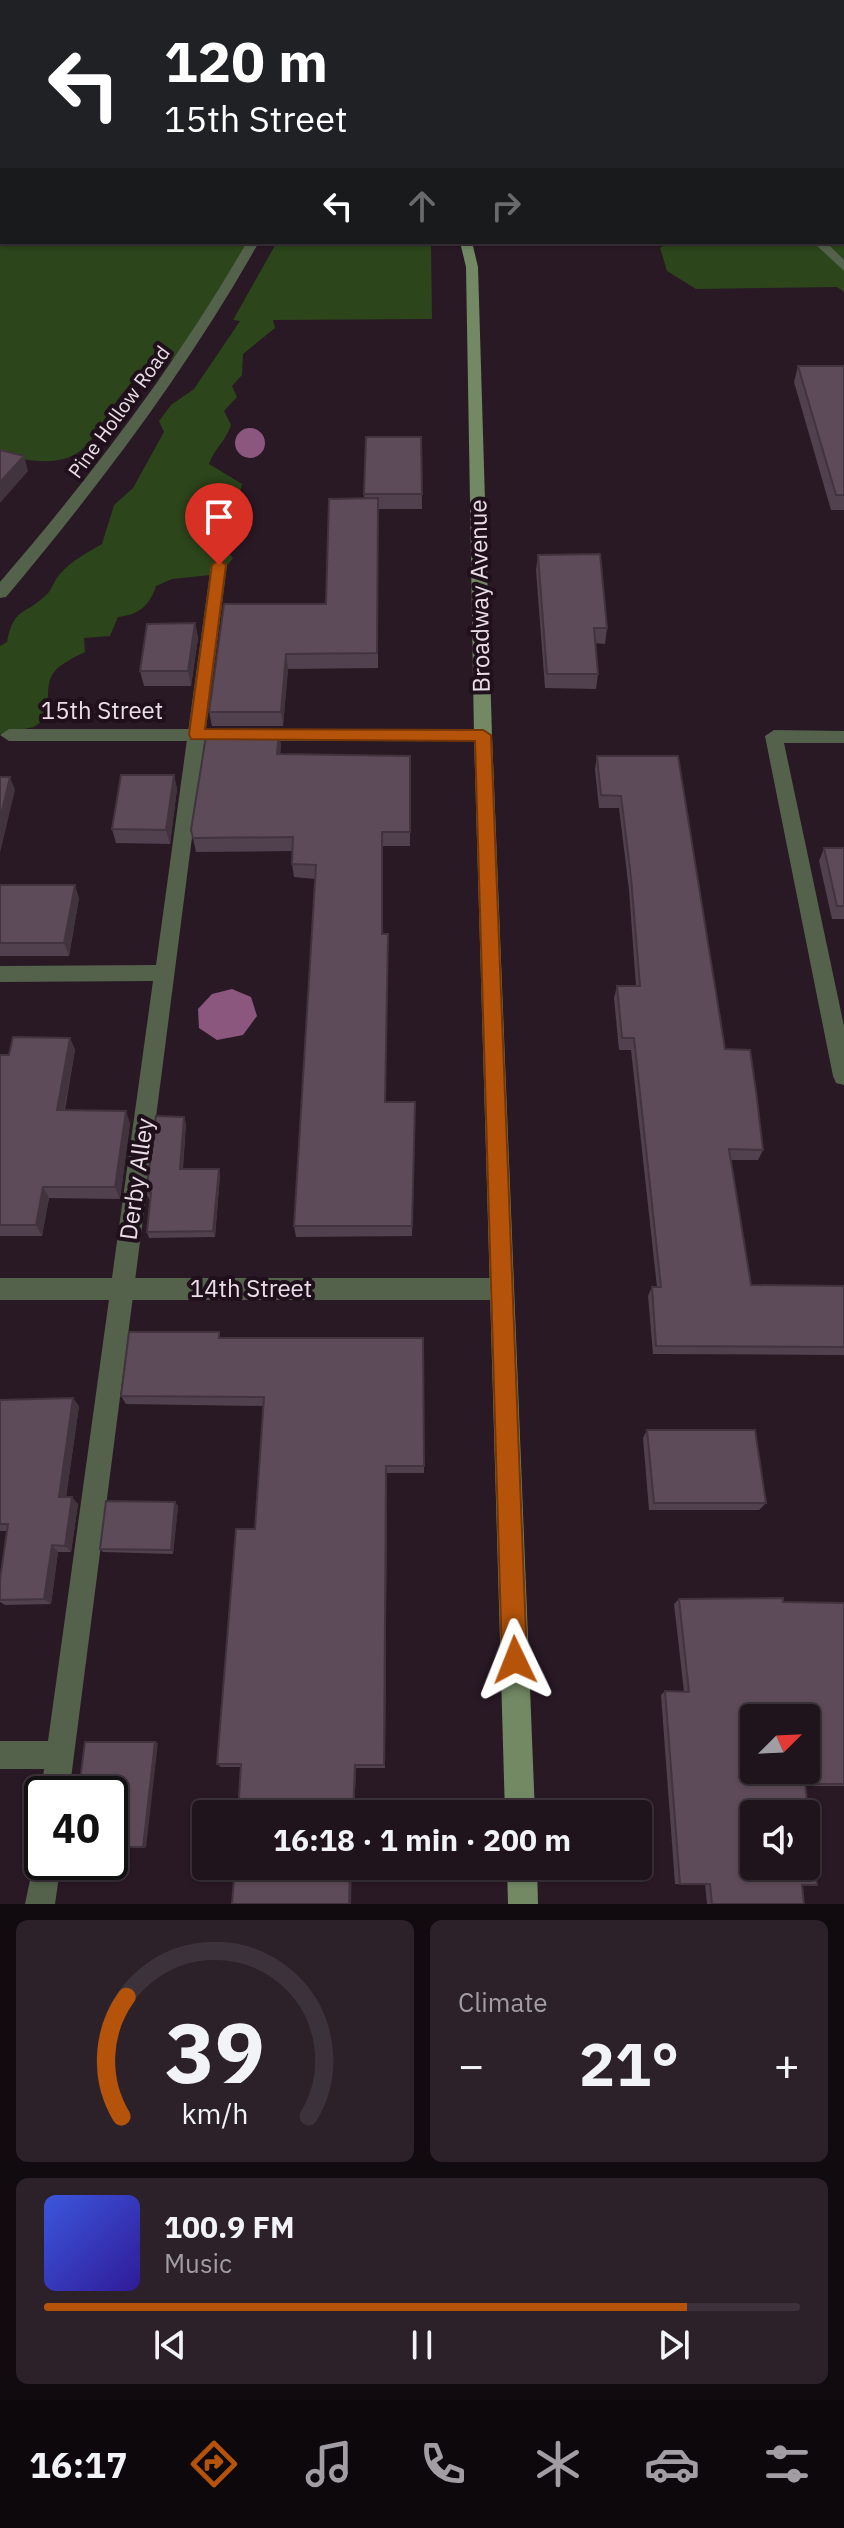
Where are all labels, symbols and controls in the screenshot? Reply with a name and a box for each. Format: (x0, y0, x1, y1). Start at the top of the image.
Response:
text: 120 m (164, 25, 328, 97)
icon: left (32, 32, 136, 136)
text: 15th Street (164, 95, 348, 142)
icon: left (316, 184, 360, 228)
icon: ahead (400, 184, 444, 228)
icon: right (484, 184, 528, 228)
street label: Pine Hollow Road (61, 340, 176, 483)
pin (185, 483, 253, 565)
icon: arrive (197, 495, 241, 539)
street label: Broadway Avenue (461, 499, 497, 693)
street label: 15th Street (41, 694, 163, 726)
street label: Derby Alley (112, 1116, 160, 1242)
street label: 14th Street (190, 1272, 312, 1304)
position arrow (473, 1618, 557, 1702)
north arrow (740, 1704, 820, 1784)
map controls (740, 1704, 820, 1880)
speed limit sign: 40 (24, 1776, 128, 1880)
button: sound (740, 1800, 820, 1880)
text: 16:18 · 1 min · 200 m (273, 1820, 571, 1859)
text: Climate (458, 1985, 548, 2019)
text: 39 (165, 1998, 265, 2106)
text: 21° (579, 2024, 679, 2103)
text: − (458, 2036, 484, 2093)
text: + (774, 2036, 800, 2093)
text: km/h (181, 2095, 249, 2132)
text: 100.9 FM (164, 2207, 295, 2246)
text: Music (164, 2246, 232, 2280)
icon: previous (148, 2323, 192, 2367)
icon: pause (400, 2323, 444, 2367)
icon: next (652, 2323, 696, 2367)
icon: directions (186, 2436, 242, 2492)
icon: music (301, 2436, 357, 2492)
icon: phone (415, 2436, 471, 2492)
icon: climate (530, 2436, 586, 2492)
icon: car (644, 2436, 700, 2492)
icon: filters (759, 2436, 815, 2492)
text: 16:17 (29, 2441, 128, 2488)

